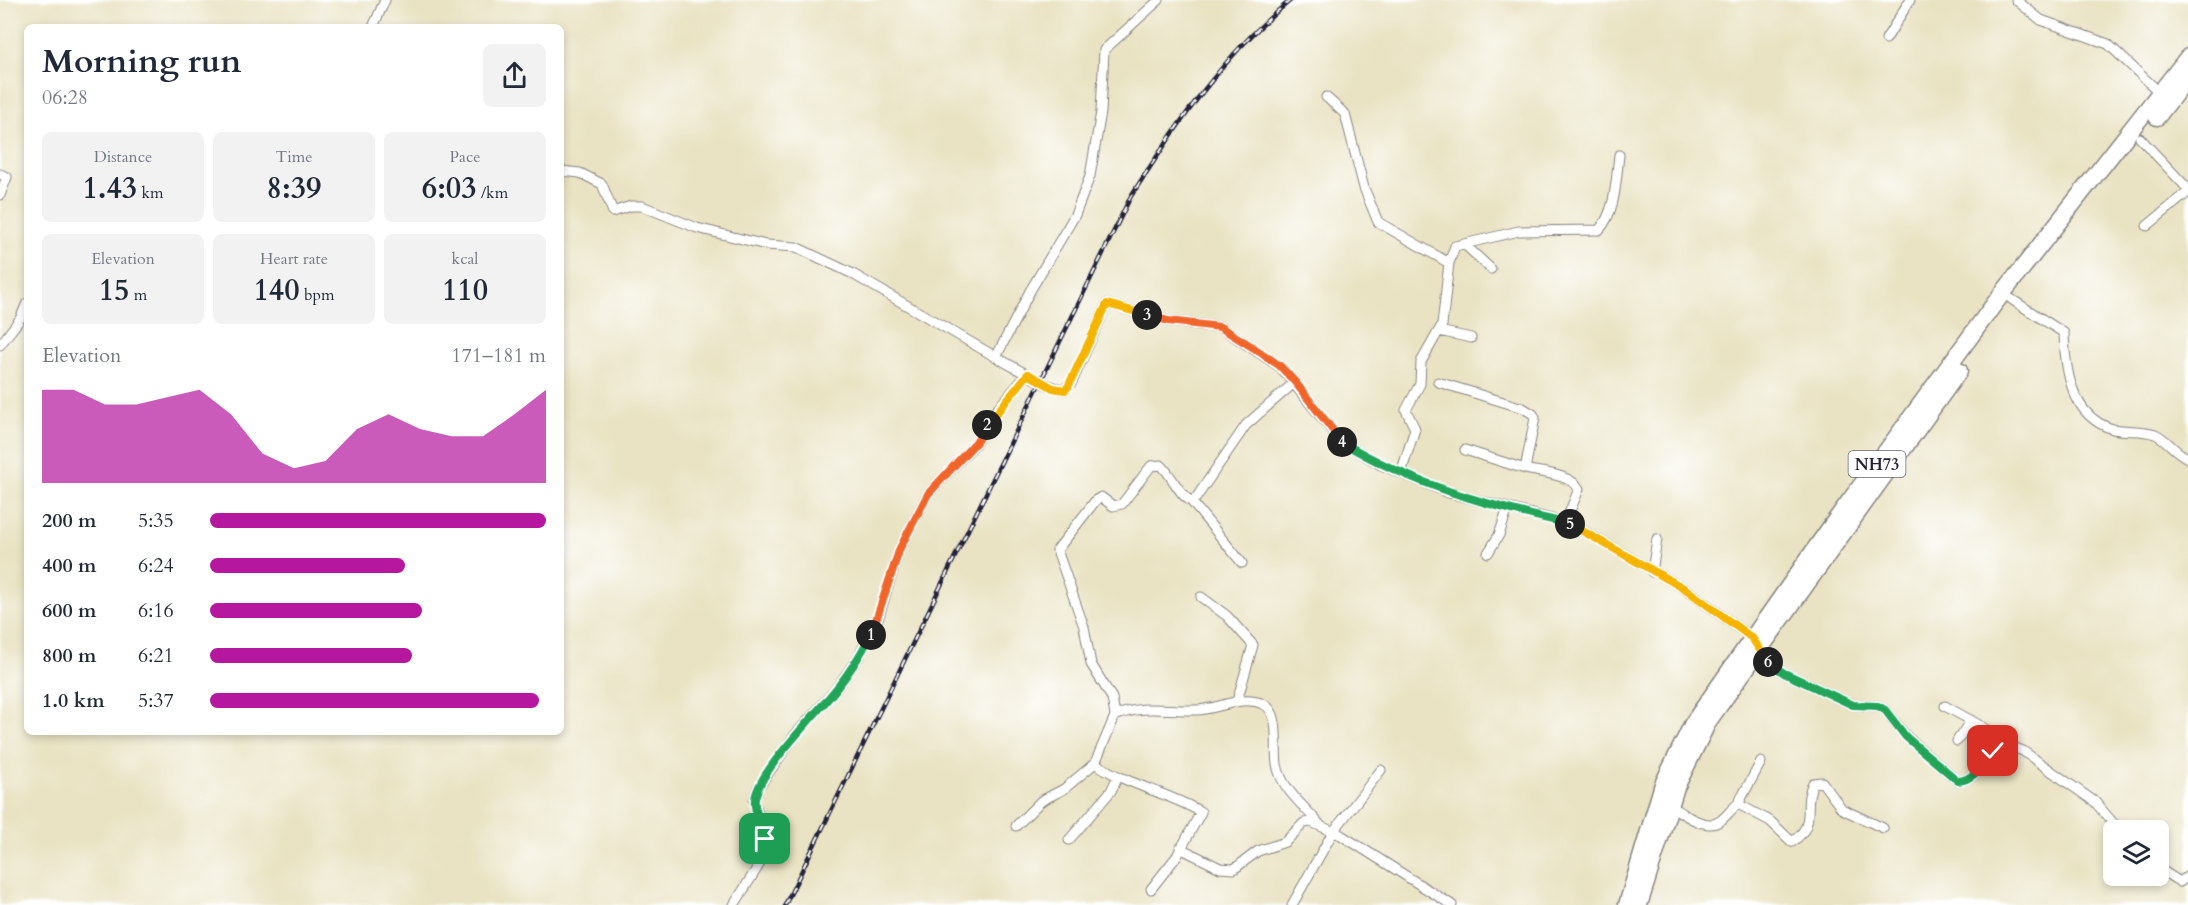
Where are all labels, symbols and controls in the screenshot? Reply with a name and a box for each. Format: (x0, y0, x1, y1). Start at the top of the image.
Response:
text: Morning run (42, 39, 242, 84)
button: share (483, 44, 546, 107)
text: 06:28 (42, 84, 88, 111)
text: Distance (94, 146, 152, 168)
text: Time (275, 146, 313, 168)
text: Pace (450, 146, 480, 168)
text: 1.43 (82, 168, 137, 209)
text: 8:39 (267, 168, 321, 209)
text: 6:03 (422, 168, 477, 209)
text: km (137, 182, 164, 204)
text: /km (477, 182, 508, 204)
text: Elevation (91, 248, 155, 270)
text: Heart rate (260, 248, 328, 270)
text: kcal (452, 248, 478, 270)
text: 15 (99, 270, 129, 311)
text: 140 (253, 270, 300, 311)
text: 110 (442, 270, 488, 311)
text: m (129, 284, 147, 306)
text: bpm (300, 284, 335, 306)
pin: 3 (1132, 300, 1162, 330)
text: 3 (1143, 304, 1151, 326)
text: Elevation (42, 342, 121, 369)
text: 171–181 m (451, 342, 546, 369)
pin: 2 (972, 410, 1002, 440)
text: 2 (983, 414, 991, 436)
pin: 4 (1327, 427, 1357, 457)
text: 4 (1338, 431, 1346, 453)
road number: NH73 (1848, 451, 1906, 477)
text: 200 m (42, 507, 97, 534)
text: 5:35 (138, 507, 174, 534)
pin: 5 (1555, 509, 1585, 539)
text: 5 (1566, 513, 1574, 535)
text: 400 m (42, 552, 97, 579)
text: 6:24 (138, 552, 174, 579)
text: 600 m (42, 597, 97, 624)
text: 6:16 (138, 597, 174, 624)
pin: 1 (856, 620, 886, 650)
text: 1 (867, 624, 875, 646)
text: 800 m (42, 642, 97, 669)
text: 6:21 (138, 642, 174, 669)
pin: 6 (1753, 647, 1783, 677)
text: 6 (1764, 651, 1772, 673)
text: 1.0 km (42, 687, 105, 714)
text: 5:37 (138, 687, 174, 714)
pin (1967, 725, 2018, 776)
icon: check (1976, 734, 2009, 767)
pin (739, 813, 790, 864)
map controls (2103, 820, 2169, 886)
button: layers (2103, 820, 2169, 886)
icon: arrive (748, 822, 781, 855)

